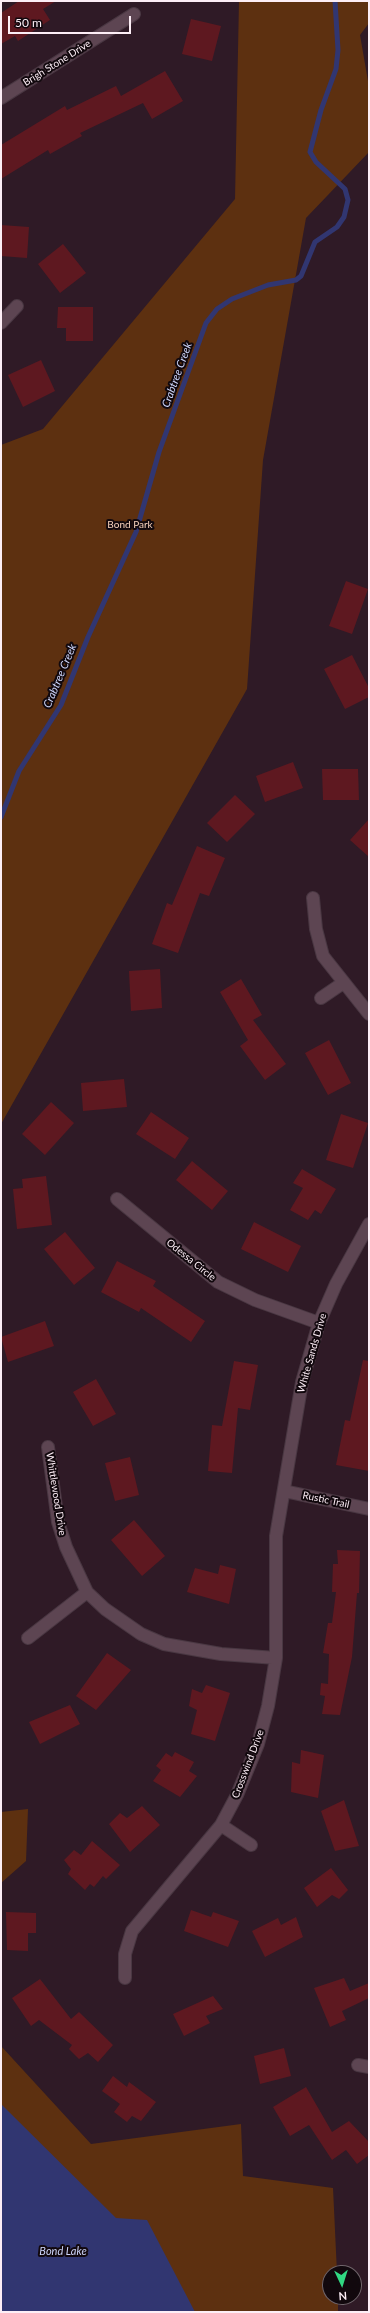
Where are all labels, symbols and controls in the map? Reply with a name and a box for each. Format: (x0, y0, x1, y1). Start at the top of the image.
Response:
scale bar (10, 8, 133, 34)
text: 50 m (15, 15, 42, 30)
street label: Brigh Stone Drive (21, 37, 93, 89)
water label: Crabtree Creek (159, 341, 195, 409)
park label: Bond Park (107, 519, 153, 531)
water label: Crabtree Creek (41, 642, 79, 710)
street label: Odessa Circle (164, 1236, 218, 1284)
street label: White Sands Drive (295, 1312, 329, 1394)
street label: Whittlewood Drive (44, 1452, 68, 1536)
street label: Rustic Trail (301, 1489, 351, 1511)
street label: Crosswind Drive (229, 1728, 267, 1800)
water label: Bond Lake (39, 2244, 87, 2258)
north arrow (322, 2265, 362, 2305)
text: N (338, 2290, 347, 2303)

